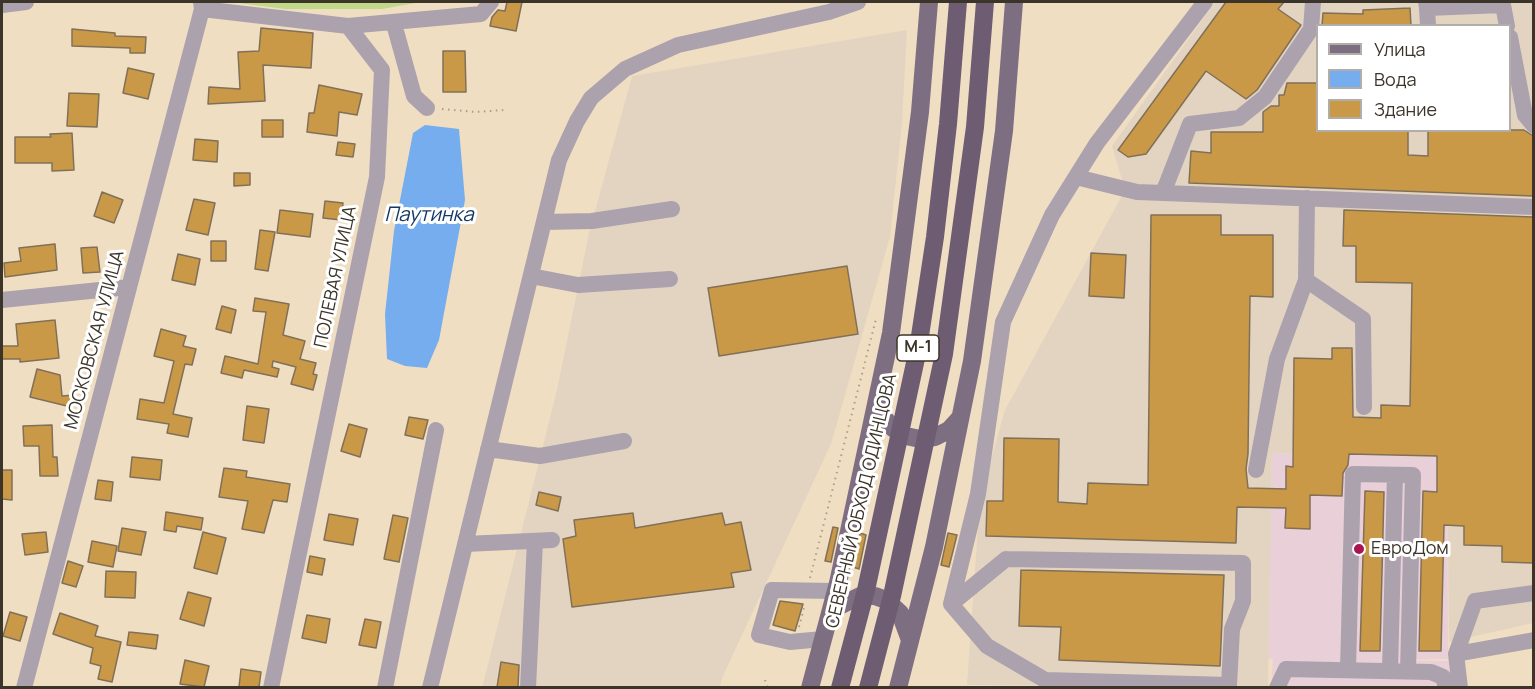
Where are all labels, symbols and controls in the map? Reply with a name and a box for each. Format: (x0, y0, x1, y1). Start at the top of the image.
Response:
legend (1316, 24, 1511, 132)
text: Улица (1374, 37, 1426, 61)
text: Вода (1374, 67, 1416, 91)
text: Здание (1374, 97, 1437, 121)
water label: Паутинка (384, 203, 474, 227)
street label: ПОЛЕВАЯ УЛИЦА (310, 204, 362, 350)
street label: МОСКОВСКАЯ УЛИЦА (61, 248, 129, 432)
road number: М-1 (897, 335, 939, 361)
street label: СЕВЕРНЫЙ ОБХОД ОДИНЦОВА (822, 372, 902, 630)
place label: ЕвроДом (1371, 538, 1449, 560)
marker: ЕвроДом (1352, 542, 1366, 556)

